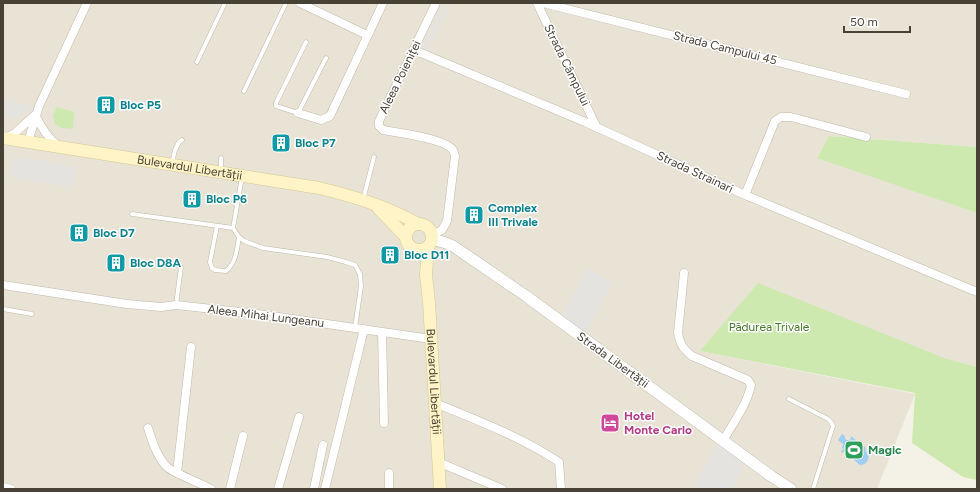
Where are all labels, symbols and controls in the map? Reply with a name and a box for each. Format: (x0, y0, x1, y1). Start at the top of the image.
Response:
scale bar (844, 8, 910, 34)
text: 50 m (850, 15, 878, 29)
street label: Strada Câmpului (541, 22, 593, 108)
street label: Strada Campului 45 (672, 28, 778, 68)
street label: Aleea Poieniței (376, 38, 424, 116)
building icon: Bloc P5 (95, 94, 117, 116)
place label: Bloc P5 (120, 98, 161, 112)
building icon: Bloc P7 (270, 132, 292, 154)
place label: Bloc P7 (295, 136, 336, 150)
street label: Strada Strainari (655, 148, 735, 196)
street label: Bulevardul Libertății (136, 152, 243, 183)
building icon: Bloc P6 (181, 188, 203, 210)
place label: Bloc P6 (206, 192, 247, 206)
place label: Complex III Trivale (488, 201, 538, 229)
building icon: Complex III Trivale (463, 204, 485, 226)
building icon: Bloc D7 (68, 222, 90, 244)
place label: Bloc D7 (93, 226, 135, 240)
building icon: Bloc D11 (379, 244, 401, 266)
place label: Bloc D11 (404, 248, 449, 262)
building icon: Bloc D8A (105, 252, 127, 274)
place label: Bloc D8A (130, 256, 181, 270)
street label: Aleea Mihai Lungeanu (207, 302, 325, 330)
park label: Pădurea Trivale (729, 320, 810, 334)
street label: Bulevardul Libertății (424, 328, 444, 435)
street label: Strada Libertății (574, 329, 652, 391)
place label: Hotel Monte Carlo (624, 409, 692, 437)
hotel icon: Hotel Monte Carlo (599, 412, 621, 434)
sports icon: Magic (843, 439, 865, 461)
place label: Magic (868, 443, 902, 457)

